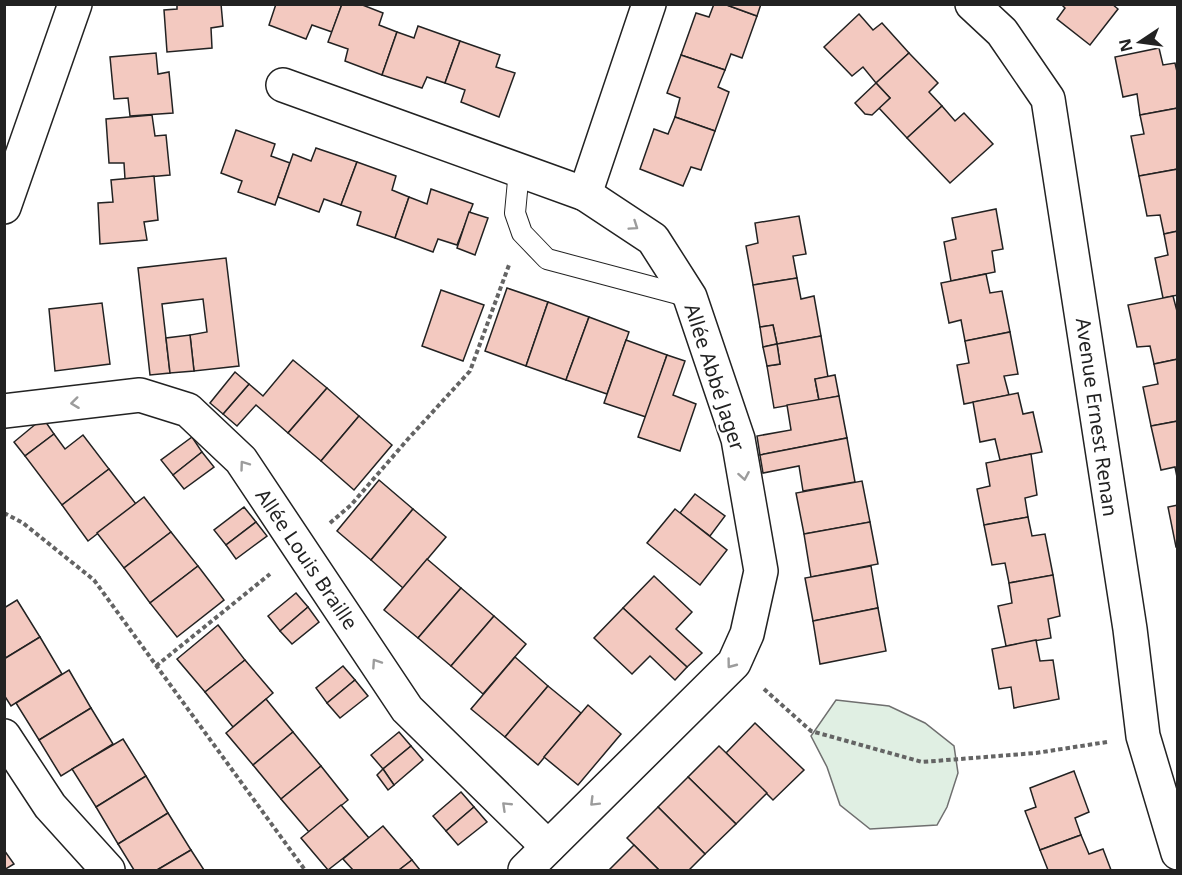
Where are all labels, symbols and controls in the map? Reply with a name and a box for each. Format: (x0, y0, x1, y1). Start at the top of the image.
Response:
north arrow (1110, 12, 1170, 72)
text: N (1113, 37, 1138, 54)
one-way arrow (627, 219, 638, 230)
street label: Allée Abbé Jager (678, 300, 752, 454)
street label: Avenue Ernest Renan (1070, 316, 1124, 518)
one-way arrow (70, 396, 80, 409)
one-way arrow (241, 461, 252, 472)
one-way arrow (738, 471, 750, 481)
street label: Allée Louis Braille (250, 483, 364, 635)
one-way arrow (728, 657, 739, 668)
one-way arrow (372, 658, 383, 669)
one-way arrow (590, 794, 601, 805)
one-way arrow (503, 802, 513, 813)

